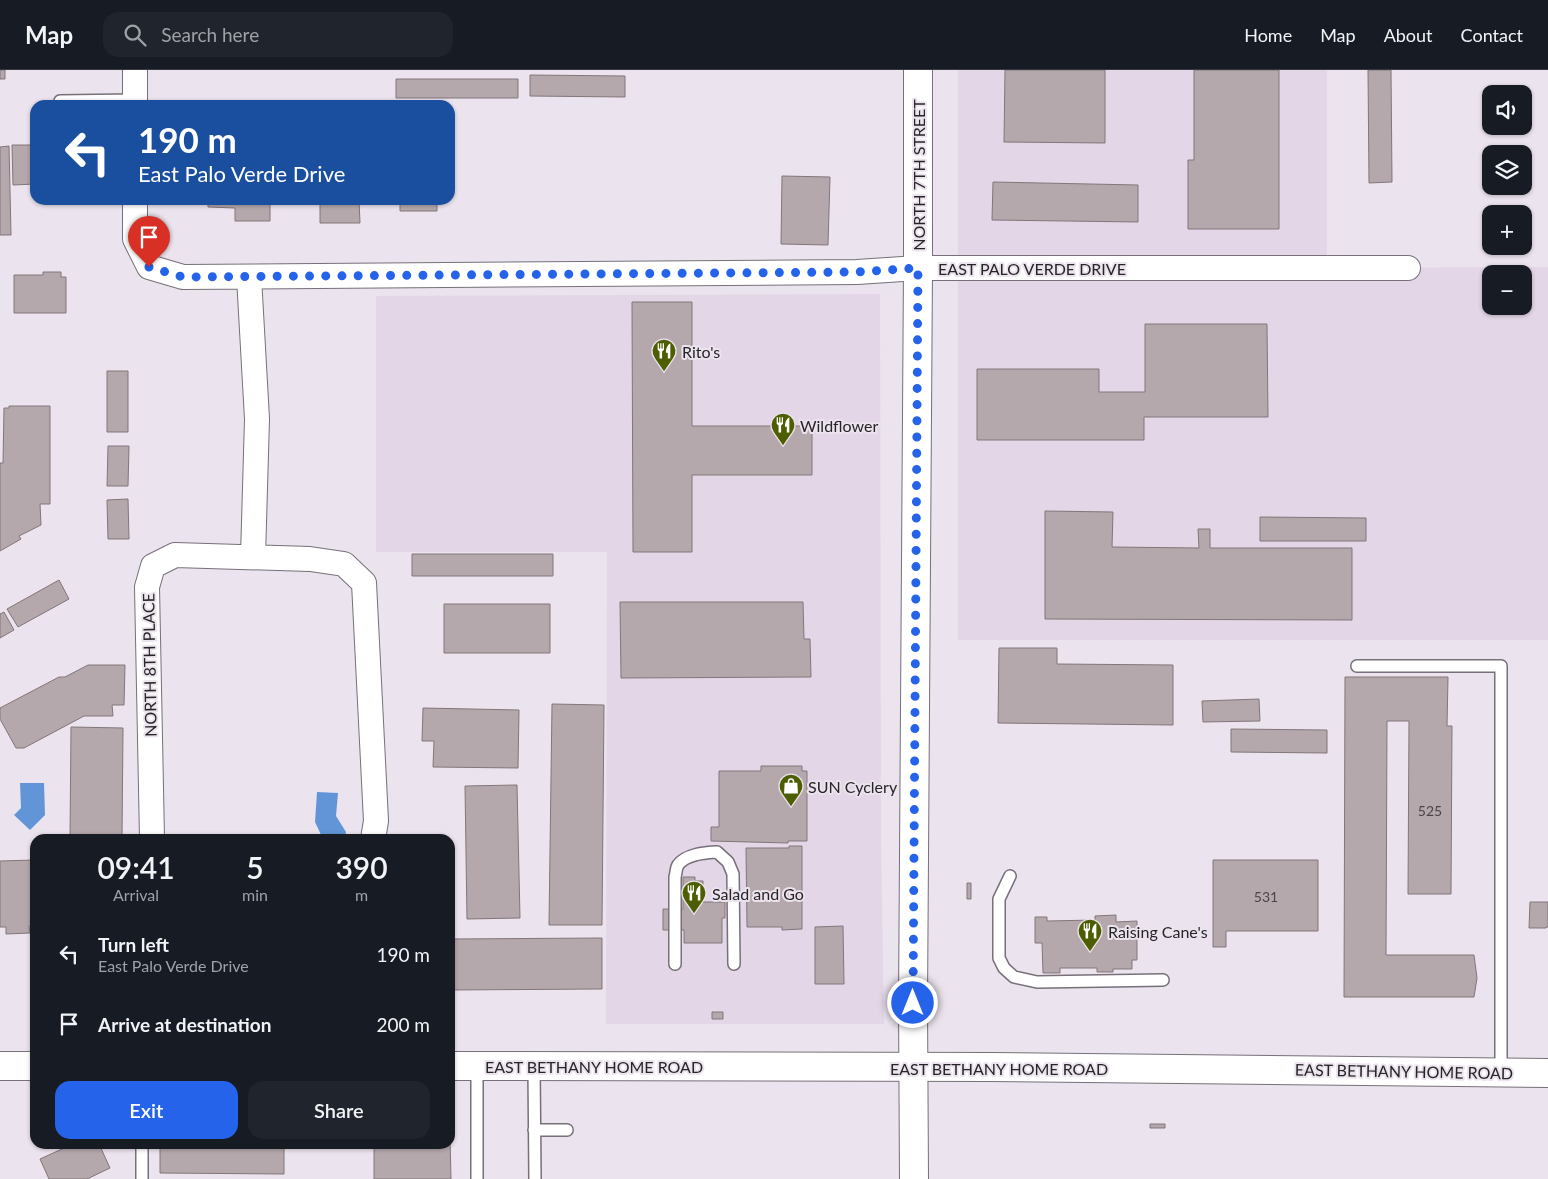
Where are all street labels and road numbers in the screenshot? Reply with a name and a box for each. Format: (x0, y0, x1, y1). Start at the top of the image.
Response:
street label: NORTH 7TH STREET (909, 99, 928, 251)
street label: EAST PALO VERDE DRIVE (938, 259, 1126, 278)
street label: NORTH 8TH PLACE (138, 593, 160, 737)
street label: EAST BETHANY HOME ROAD (485, 1057, 703, 1076)
street label: EAST BETHANY HOME ROAD (890, 1059, 1108, 1078)
street label: EAST BETHANY HOME ROAD (1295, 1060, 1513, 1082)

